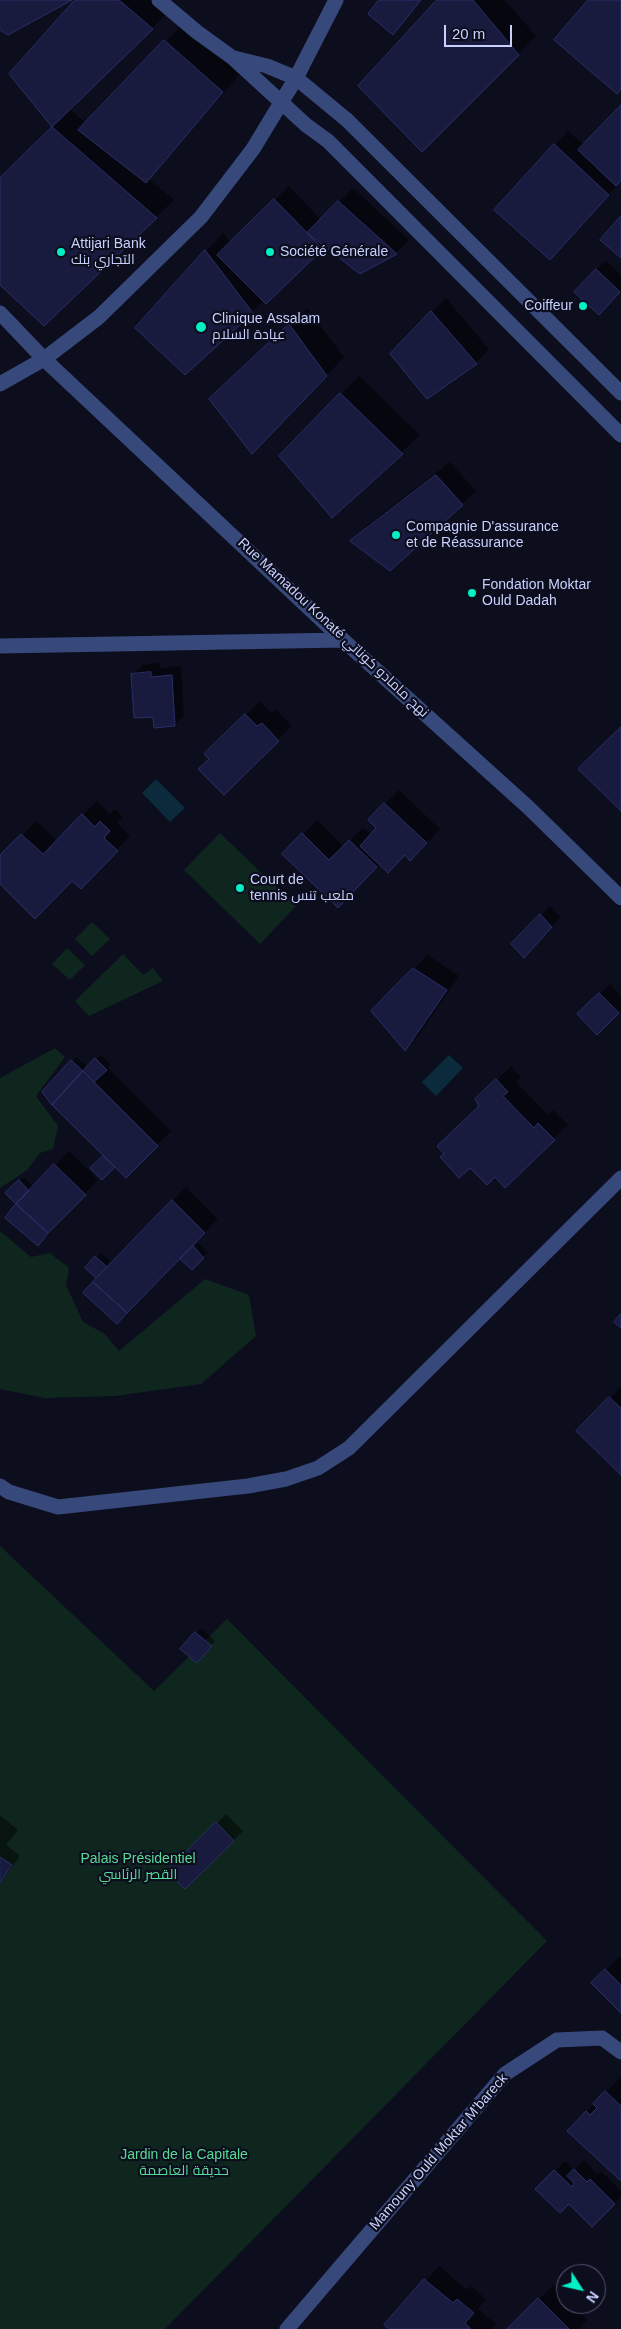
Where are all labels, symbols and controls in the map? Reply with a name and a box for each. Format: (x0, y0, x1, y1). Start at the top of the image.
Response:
scale bar (446, 15, 514, 47)
text: 20 m (452, 25, 485, 42)
place label: Attijari Bank التجاري بنك (71, 236, 146, 268)
place label: Société Générale (280, 244, 388, 260)
marker: Attijari Bank التجاري بنك (55, 246, 67, 258)
marker: Société Générale (264, 246, 276, 258)
place label: Coiffeur (524, 298, 573, 314)
marker: Coiffeur (577, 300, 589, 312)
place label: Clinique Assalam عيادة السلام (212, 311, 320, 344)
marker: Clinique Assalam عيادة السلام (194, 320, 208, 334)
place label: Compagnie D'assurance et de Réassurance (406, 519, 559, 552)
marker: Compagnie D'assurance et de Réassurance (390, 529, 402, 541)
street label: Rue Mamadou Konaté نهج مامادو كوناتي (234, 535, 432, 721)
place label: Fondation Moktar Ould Dadah (482, 577, 591, 610)
marker: Fondation Moktar Ould Dadah (466, 587, 478, 599)
place label: Court de tennis ملعب تنس (250, 872, 354, 904)
marker: Court de tennis ملعب تنس (234, 882, 246, 894)
park label: Palais Présidentiel القصر الرئاسي (80, 1851, 196, 1884)
street label: Mamouny Ould Moktar M'bareck (366, 2070, 512, 2234)
park label: Jardin de la Capitale حديقة العاصمة (120, 2147, 248, 2180)
north arrow (556, 2264, 606, 2314)
text: N (583, 2288, 602, 2306)

